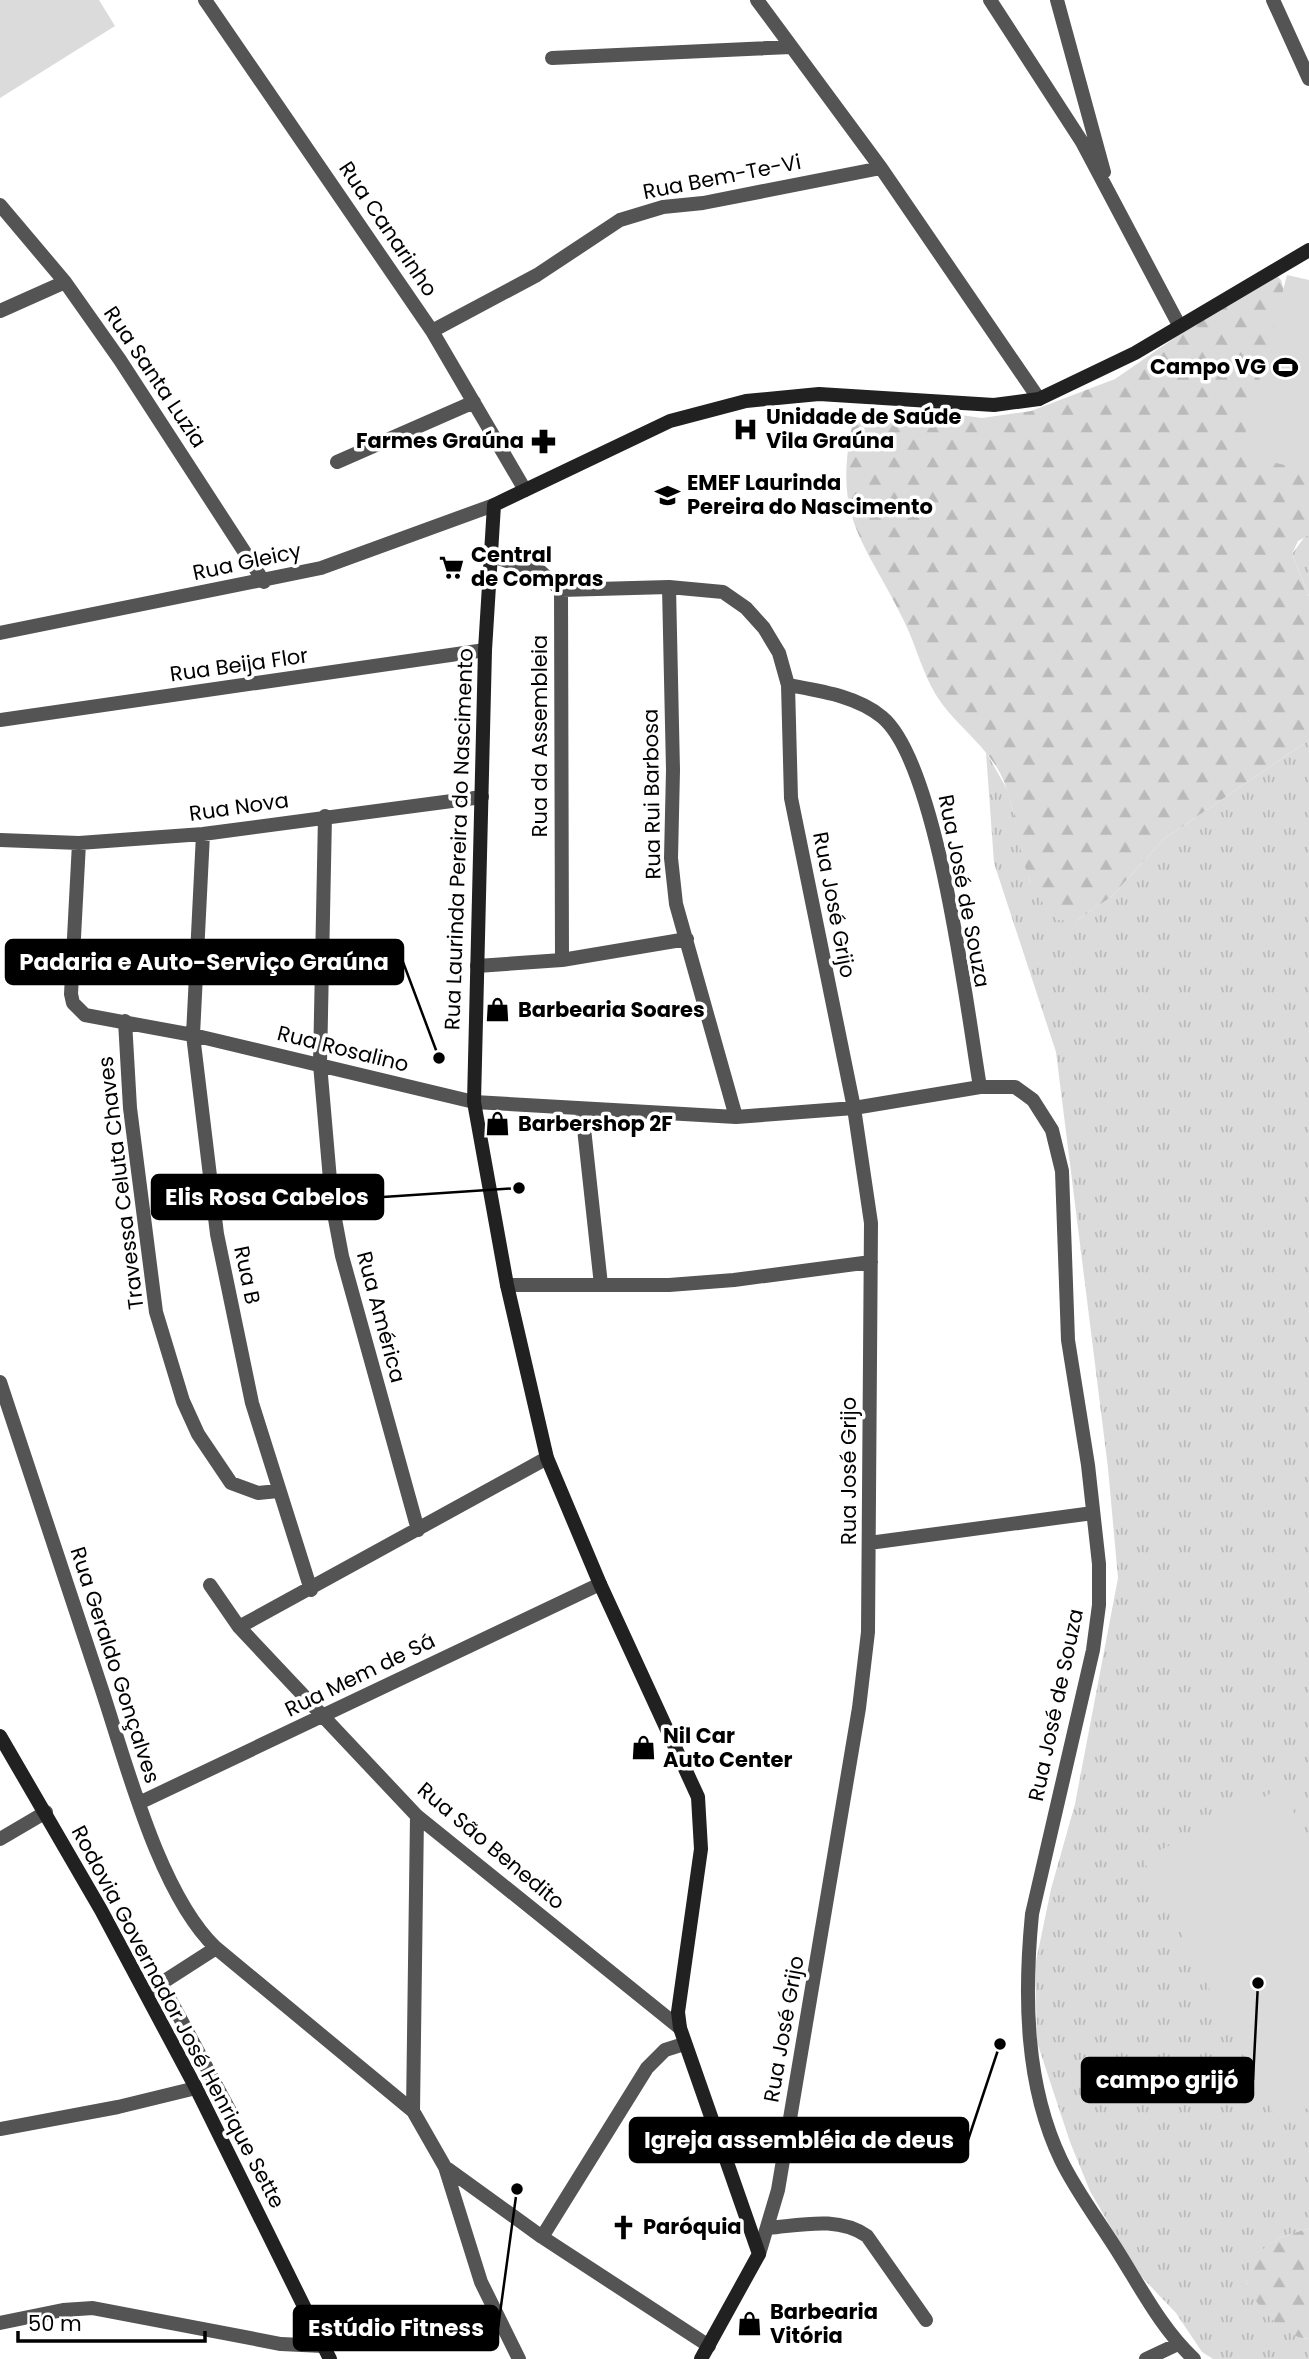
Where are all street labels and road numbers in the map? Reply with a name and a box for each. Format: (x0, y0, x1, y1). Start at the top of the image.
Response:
street label: Rua Bem-Te-Vi (640, 147, 803, 206)
street label: Rua Canarinho (332, 155, 444, 302)
street label: Rua Santa Luzia (97, 300, 214, 453)
street label: Rua Gleicy (190, 536, 304, 587)
street label: Rua da Assembleia (525, 635, 554, 837)
street label: Rua Beija Flor (168, 640, 310, 689)
street label: Rua Laurinda Pereira do Nascimento (437, 647, 480, 1030)
street label: Rua Rui Barbosa (636, 708, 667, 880)
street label: Rua Nova (187, 785, 291, 828)
street label: Rua José de Souza (932, 792, 997, 990)
street label: Rua José Grijo (806, 829, 863, 980)
street label: Rua Rosalino (274, 1018, 412, 1079)
street label: Travessa Celuta Chaves (91, 1055, 150, 1311)
street label: Rua B (227, 1243, 268, 1307)
street label: Rua América (350, 1248, 413, 1386)
street label: Rua José Grijo (834, 1397, 863, 1545)
street label: Rua Geraldo Gonçalves (64, 1543, 167, 1787)
street label: Rua José de Souza (1021, 1606, 1090, 1804)
street label: Rua Mem de Sá (280, 1626, 440, 1723)
street label: Rua São Benedito (411, 1775, 571, 1916)
street label: Rodovia Governador José Henrique Sette (65, 1820, 292, 2213)
street label: Rua José Grijo (756, 1953, 811, 2104)

